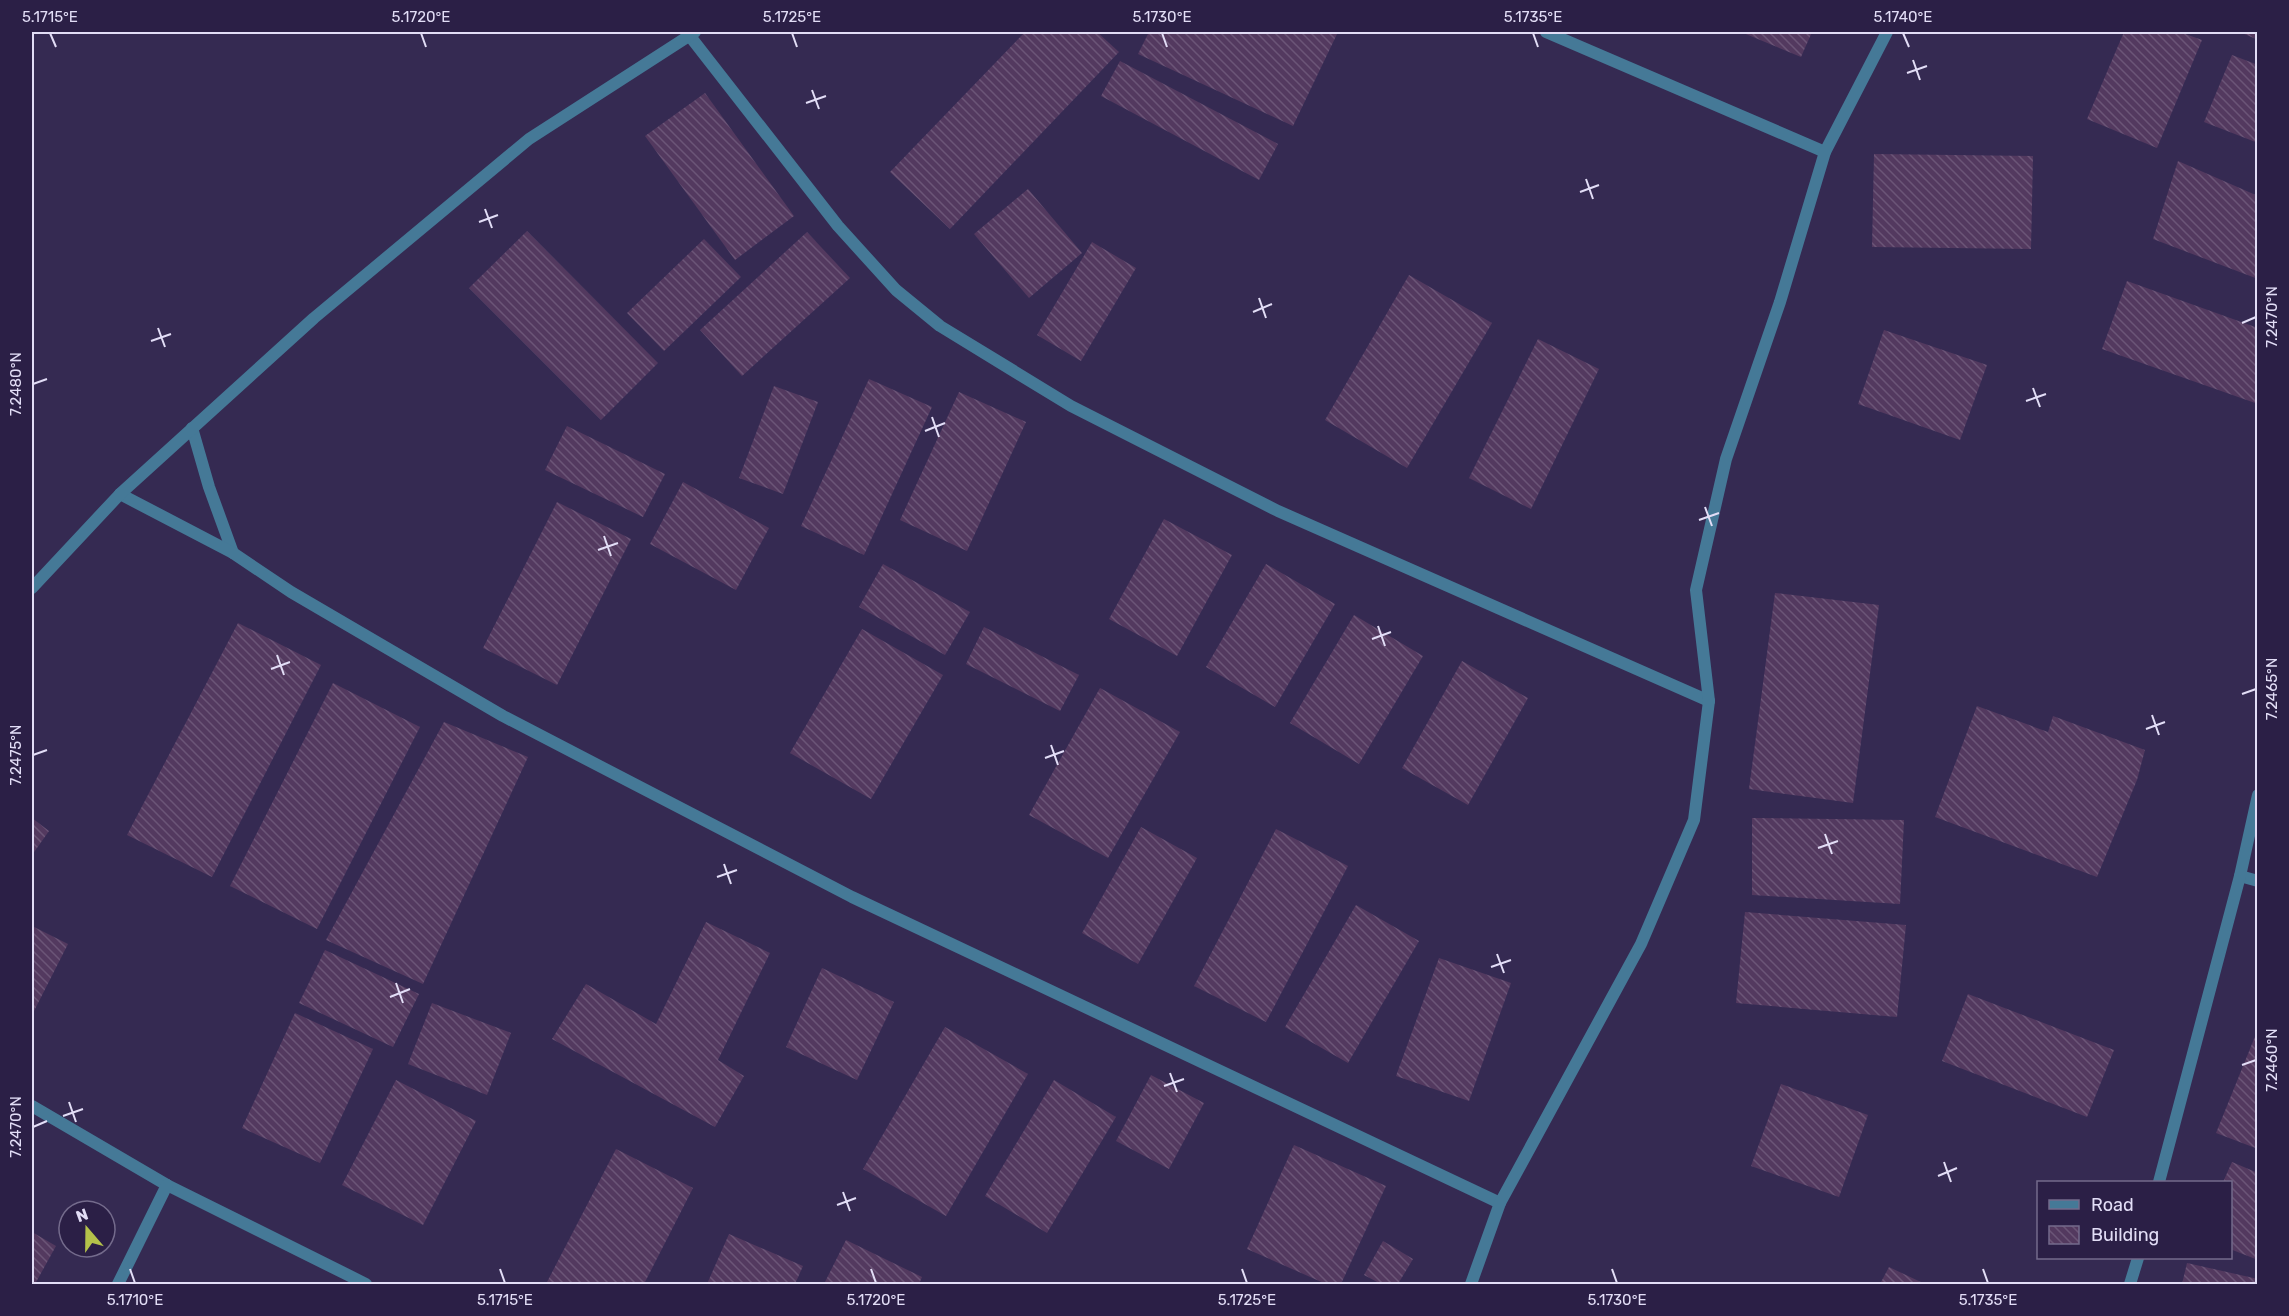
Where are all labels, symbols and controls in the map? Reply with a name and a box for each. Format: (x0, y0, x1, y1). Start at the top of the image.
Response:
text: 5.1715°E (22, 8, 78, 26)
text: 5.1720°E (392, 8, 450, 26)
text: 5.1725°E (763, 8, 821, 26)
text: 5.1730°E (1132, 8, 1192, 26)
text: 5.1735°E (1504, 8, 1562, 26)
text: 5.1740°E (1874, 8, 1932, 26)
text: 7.2470°N (2263, 286, 2281, 348)
text: 7.2480°N (7, 352, 25, 416)
text: 7.2465°N (2263, 658, 2281, 720)
text: 7.2475°N (7, 724, 25, 786)
text: 7.2460°N (2263, 1028, 2281, 1092)
text: 7.2470°N (7, 1096, 25, 1158)
legend (2037, 1181, 2232, 1259)
text: Road (2091, 1194, 2134, 1216)
north arrow (57, 1199, 117, 1259)
text: N (73, 1204, 91, 1226)
text: Building (2091, 1224, 2159, 1246)
text: 5.1710°E (107, 1291, 163, 1309)
text: 5.1715°E (477, 1291, 533, 1309)
text: 5.1720°E (847, 1291, 905, 1309)
text: 5.1725°E (1218, 1291, 1276, 1309)
text: 5.1730°E (1587, 1291, 1647, 1309)
text: 5.1735°E (1959, 1291, 2017, 1309)

